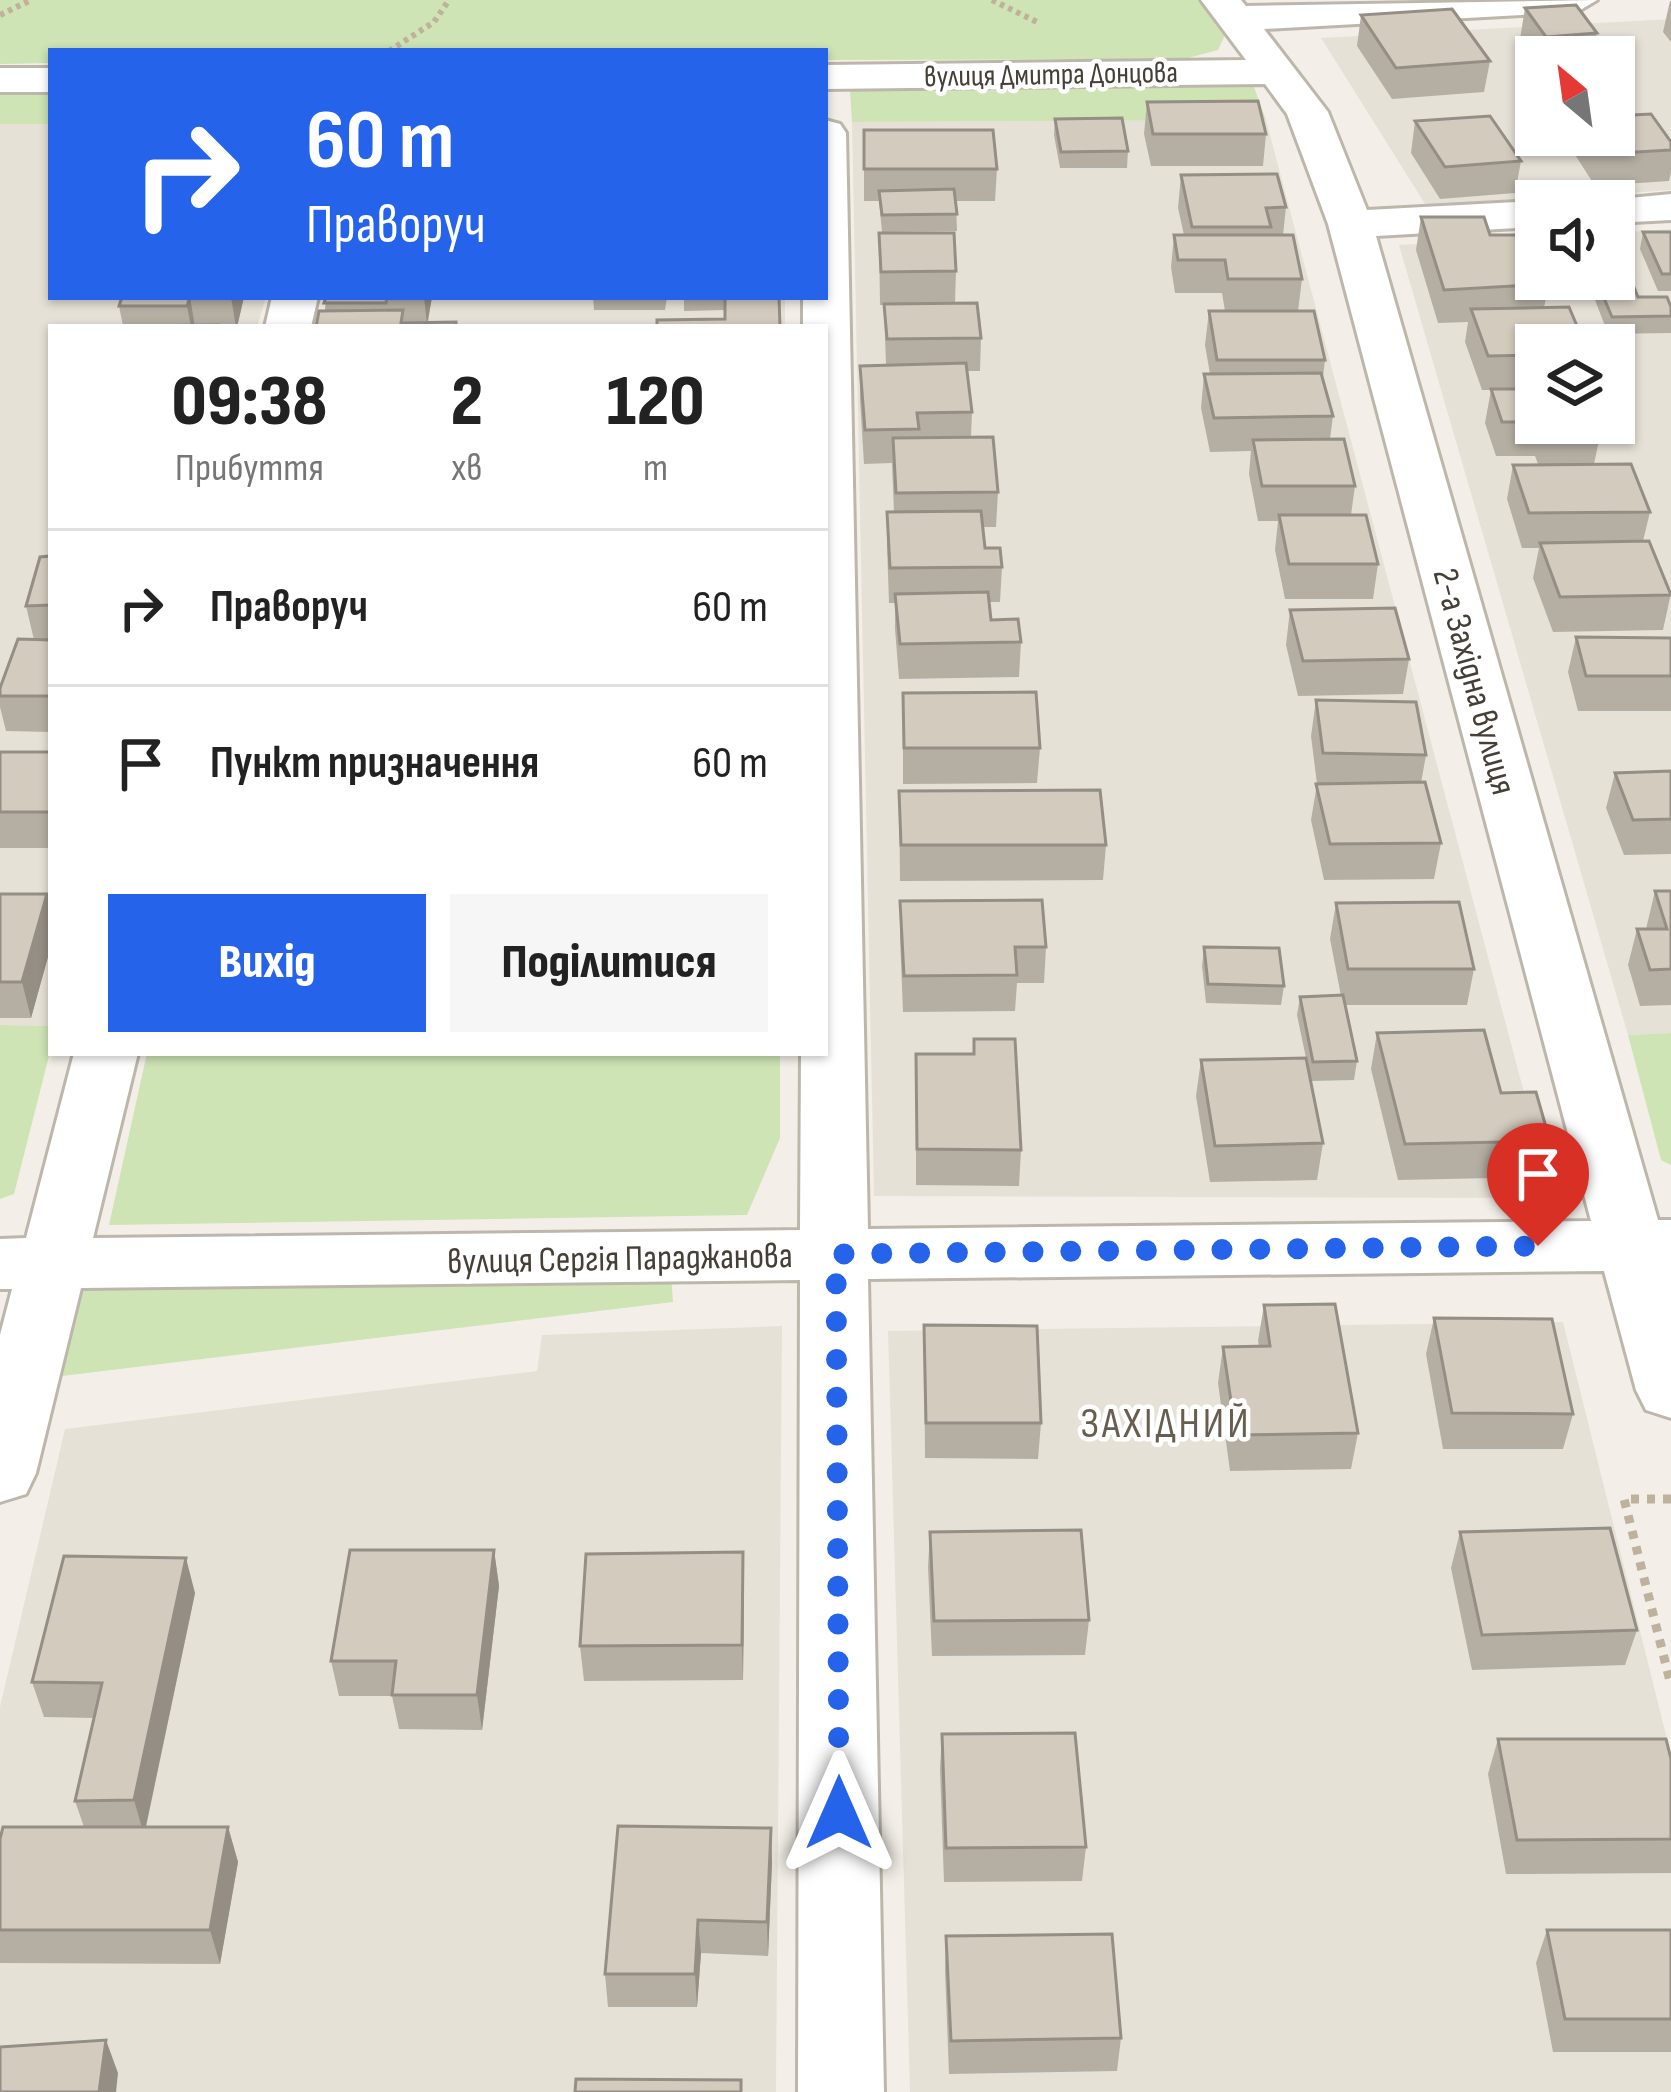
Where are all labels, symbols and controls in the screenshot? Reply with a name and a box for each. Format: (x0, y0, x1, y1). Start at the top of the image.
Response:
north arrow (1515, 36, 1635, 156)
map controls (1515, 36, 1635, 444)
street label: вулиця Дмитра Донцова (924, 55, 1178, 95)
text: 60 m (306, 91, 454, 192)
icon: right (108, 96, 264, 252)
button: sound (1515, 180, 1635, 300)
text: Праворуч (306, 193, 486, 258)
button: layers (1515, 324, 1635, 444)
text: 09:38 (171, 359, 327, 446)
text: 2 (451, 359, 483, 446)
text: 120 (607, 359, 705, 446)
text: Прибуття (175, 445, 324, 492)
text: хв (452, 445, 482, 492)
text: m (643, 445, 668, 492)
street label: 2-а Західна вулиця (1423, 564, 1524, 800)
icon: right (108, 575, 174, 641)
text: Праворуч (210, 580, 368, 635)
text: 60 m (692, 580, 768, 635)
icon: arrive (108, 731, 174, 797)
text: Пункт призначення (210, 736, 539, 791)
text: 60 m (692, 736, 768, 791)
button: Вихід (108, 894, 426, 1032)
button: Поділитися (450, 894, 768, 1032)
pin (1487, 1123, 1589, 1246)
icon: arrive (1505, 1141, 1571, 1207)
street label: вулиця Сергія Параджанова (447, 1235, 793, 1284)
district label: ЗАХІДНИЙ (1081, 1399, 1251, 1450)
position arrow (776, 1750, 902, 1876)

